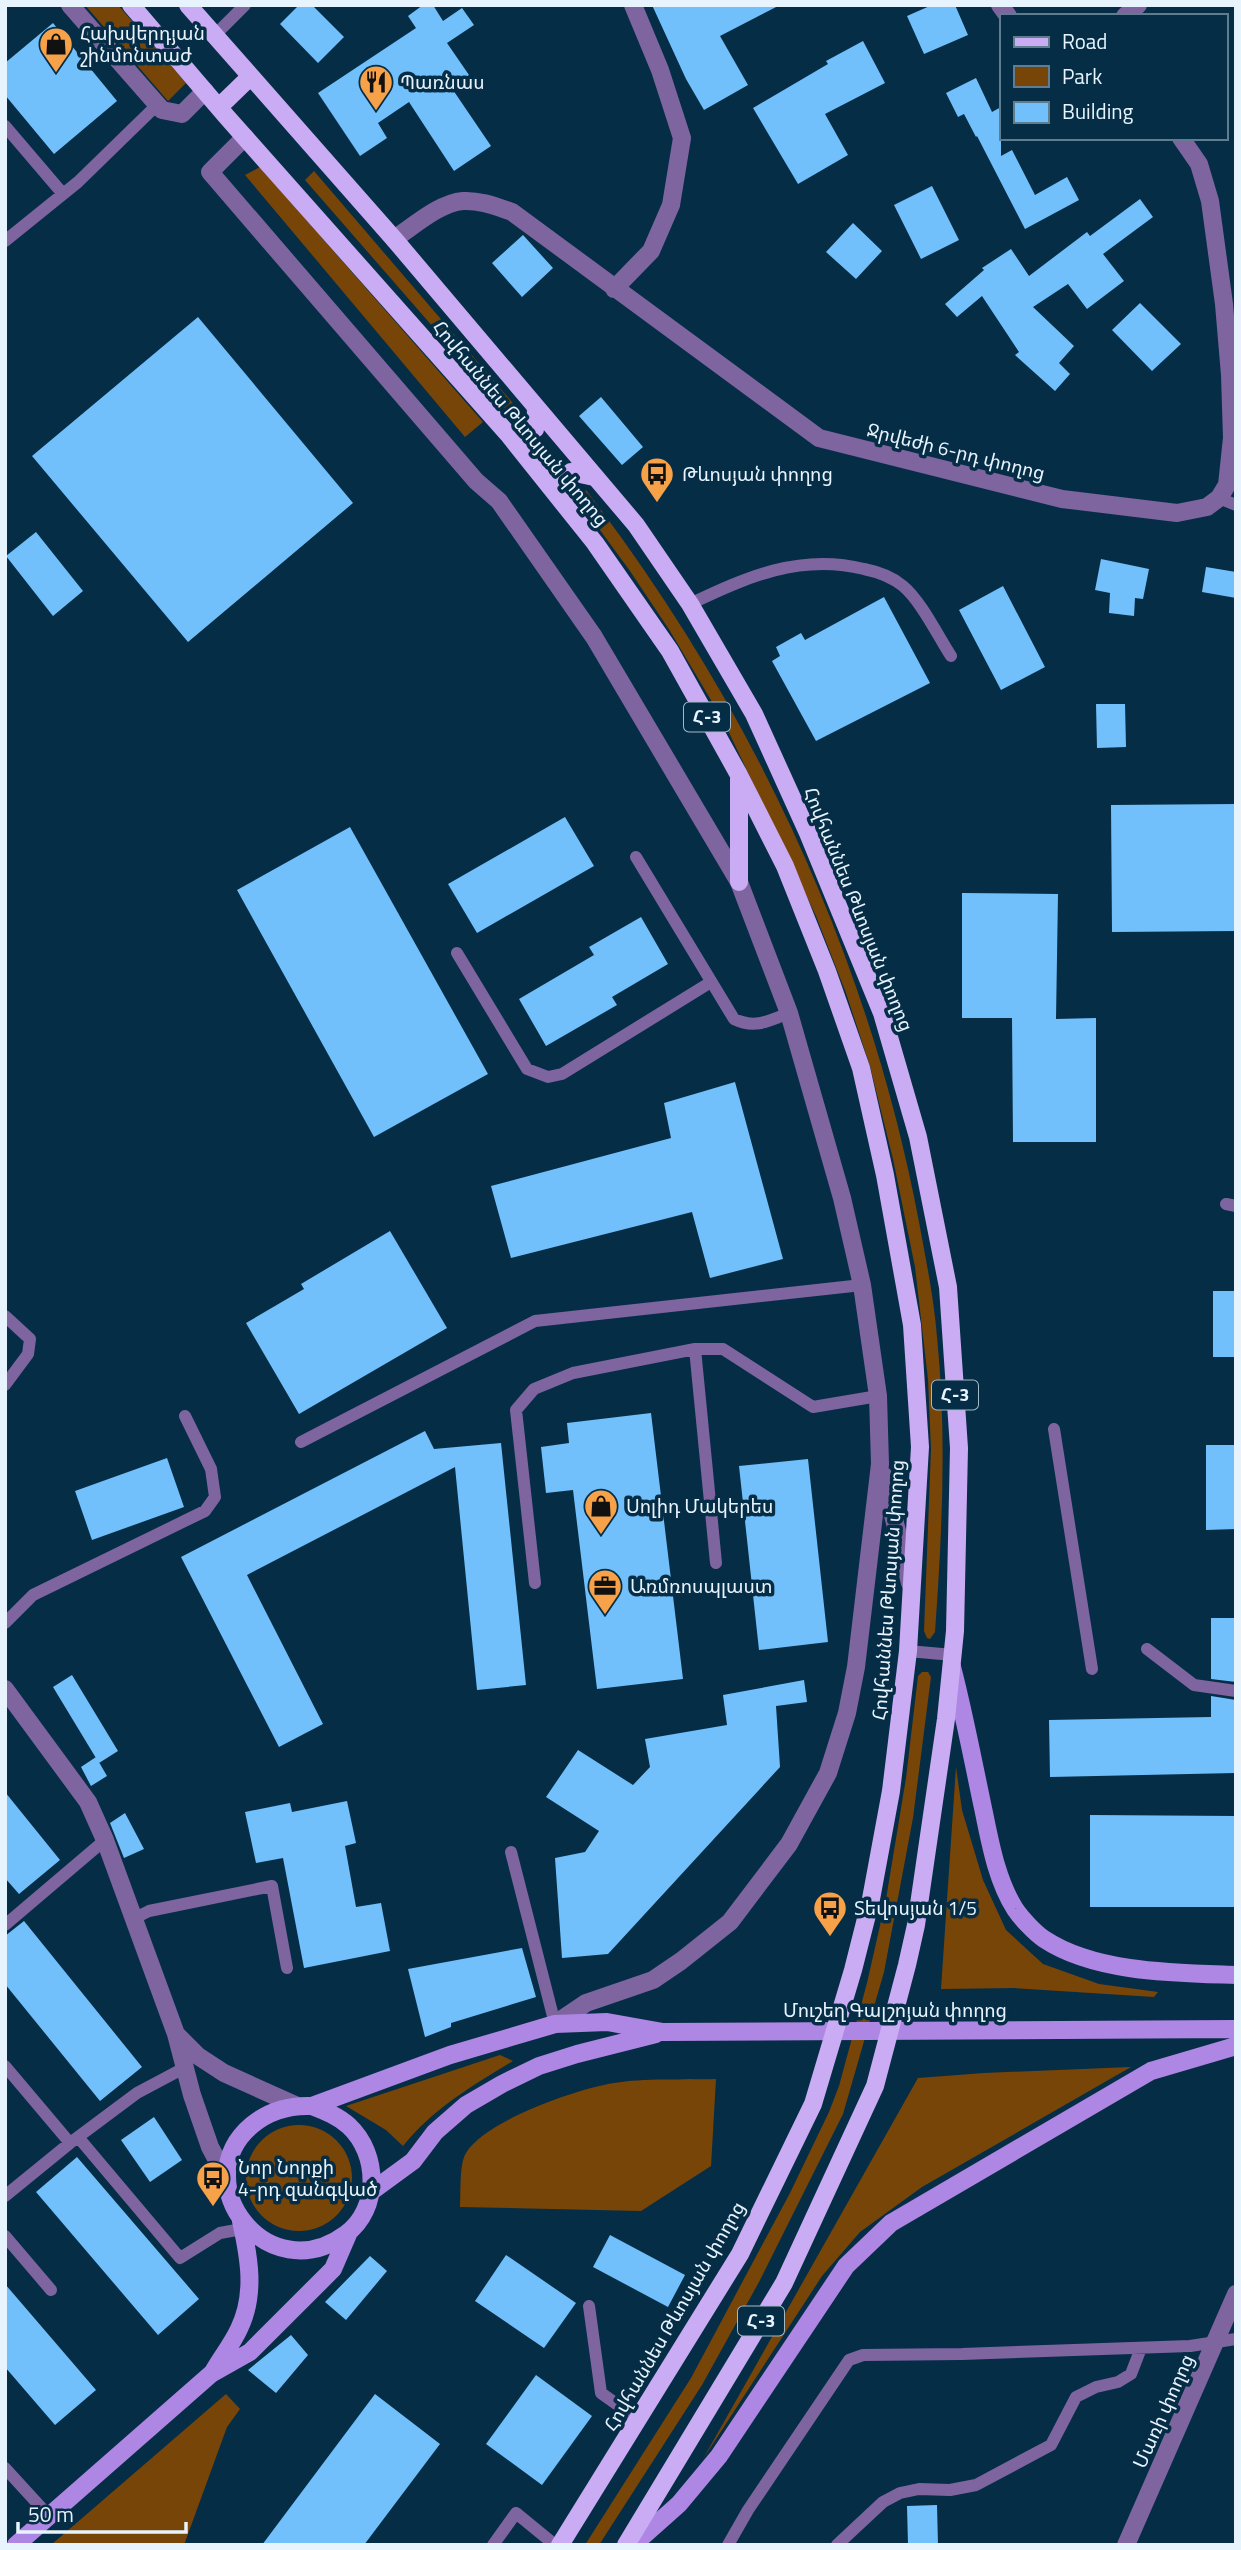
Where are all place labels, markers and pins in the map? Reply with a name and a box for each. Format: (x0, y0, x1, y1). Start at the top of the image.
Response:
place label: Հախվերդյան շինմոնտաժ (80, 18, 205, 69)
shop icon: Հախվերդյան շինմոնտաժ (37, 25, 75, 74)
restaurant icon: Պառնաս (357, 63, 395, 112)
place label: Պառնաս (400, 67, 485, 96)
bus stop icon: Թևոսյան փողոց (638, 455, 676, 504)
place label: Թևոսյան փողոց (682, 459, 833, 488)
shop icon: Սոլիդ Մակերես (582, 1487, 620, 1536)
place label: Սոլիդ Մակերես (626, 1491, 773, 1520)
office icon: Առմռոսպլաստ (586, 1567, 624, 1616)
place label: Առմռոսպլաստ (630, 1571, 772, 1600)
bus stop icon: Տեվոսյան 1/5 (811, 1889, 849, 1938)
place label: Տեվոսյան 1/5 (854, 1893, 977, 1922)
place label: Նոր Նորքի 4-րդ զանգված (238, 2152, 377, 2203)
bus stop icon: Նոր Նորքի 4-րդ զանգված (194, 2159, 232, 2208)

